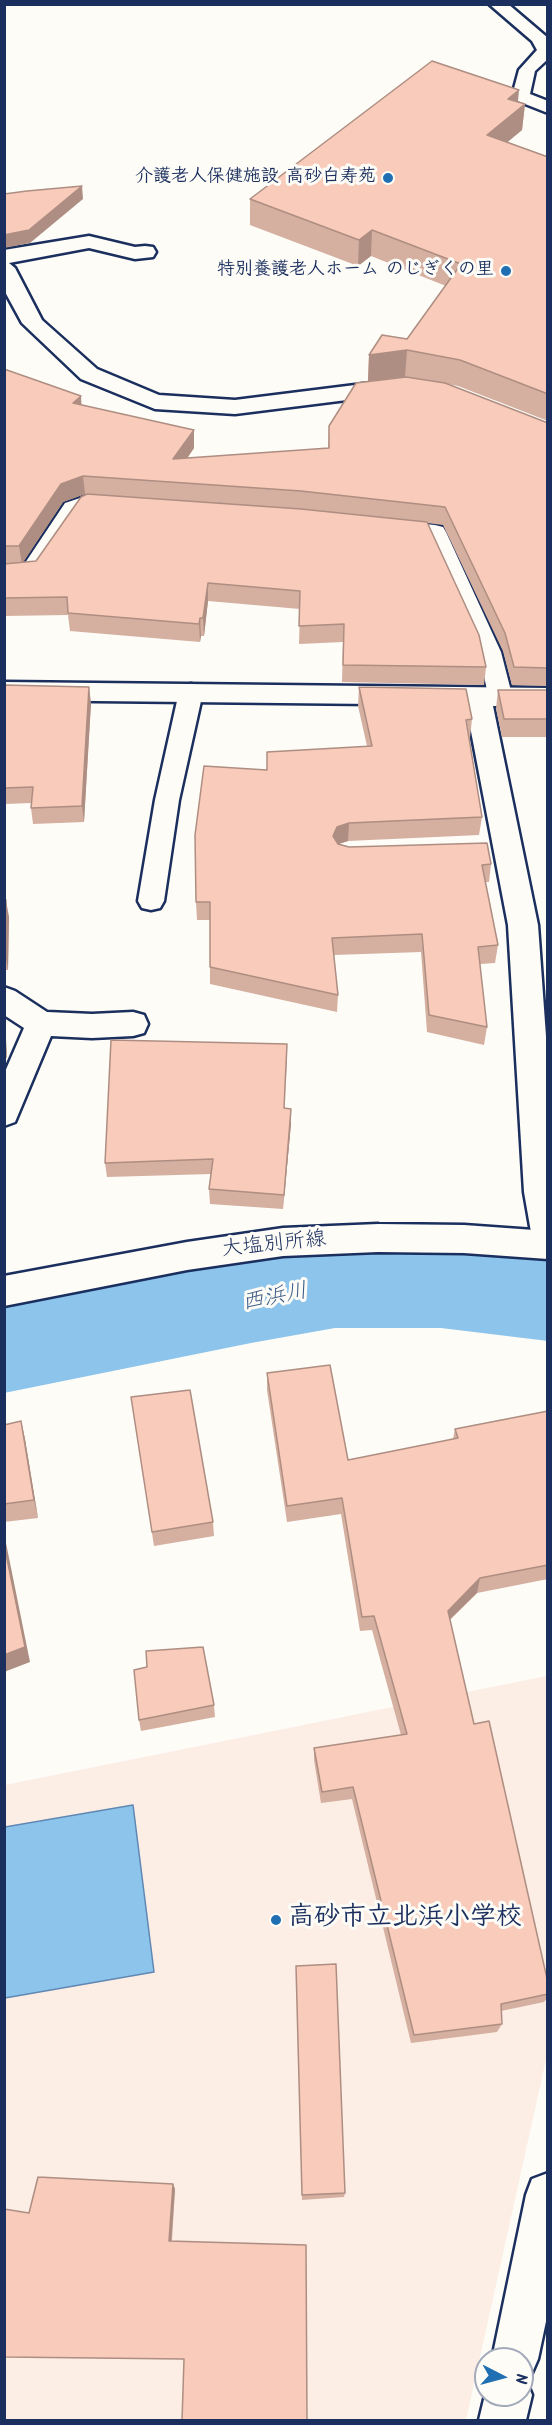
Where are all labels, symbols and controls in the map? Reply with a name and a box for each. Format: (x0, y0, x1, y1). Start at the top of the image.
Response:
place label: 介護老人保健施設 高砂白寿苑 (135, 167, 376, 189)
marker: 介護老人保健施設 高砂白寿苑 (381, 171, 395, 185)
place label: 特別養護老人ホーム のじぎくの里 (217, 260, 494, 282)
marker: 特別養護老人ホーム のじぎくの里 (499, 264, 513, 278)
street label: 大塩別所線 (220, 1228, 328, 1264)
water label: 西浜川 (240, 1280, 310, 1318)
place label: 高砂市立北浜小学校 (288, 1904, 522, 1936)
marker: 高砂市立北浜小学校 (269, 1913, 283, 1927)
north arrow (474, 2347, 534, 2407)
text: N (507, 2372, 533, 2385)

